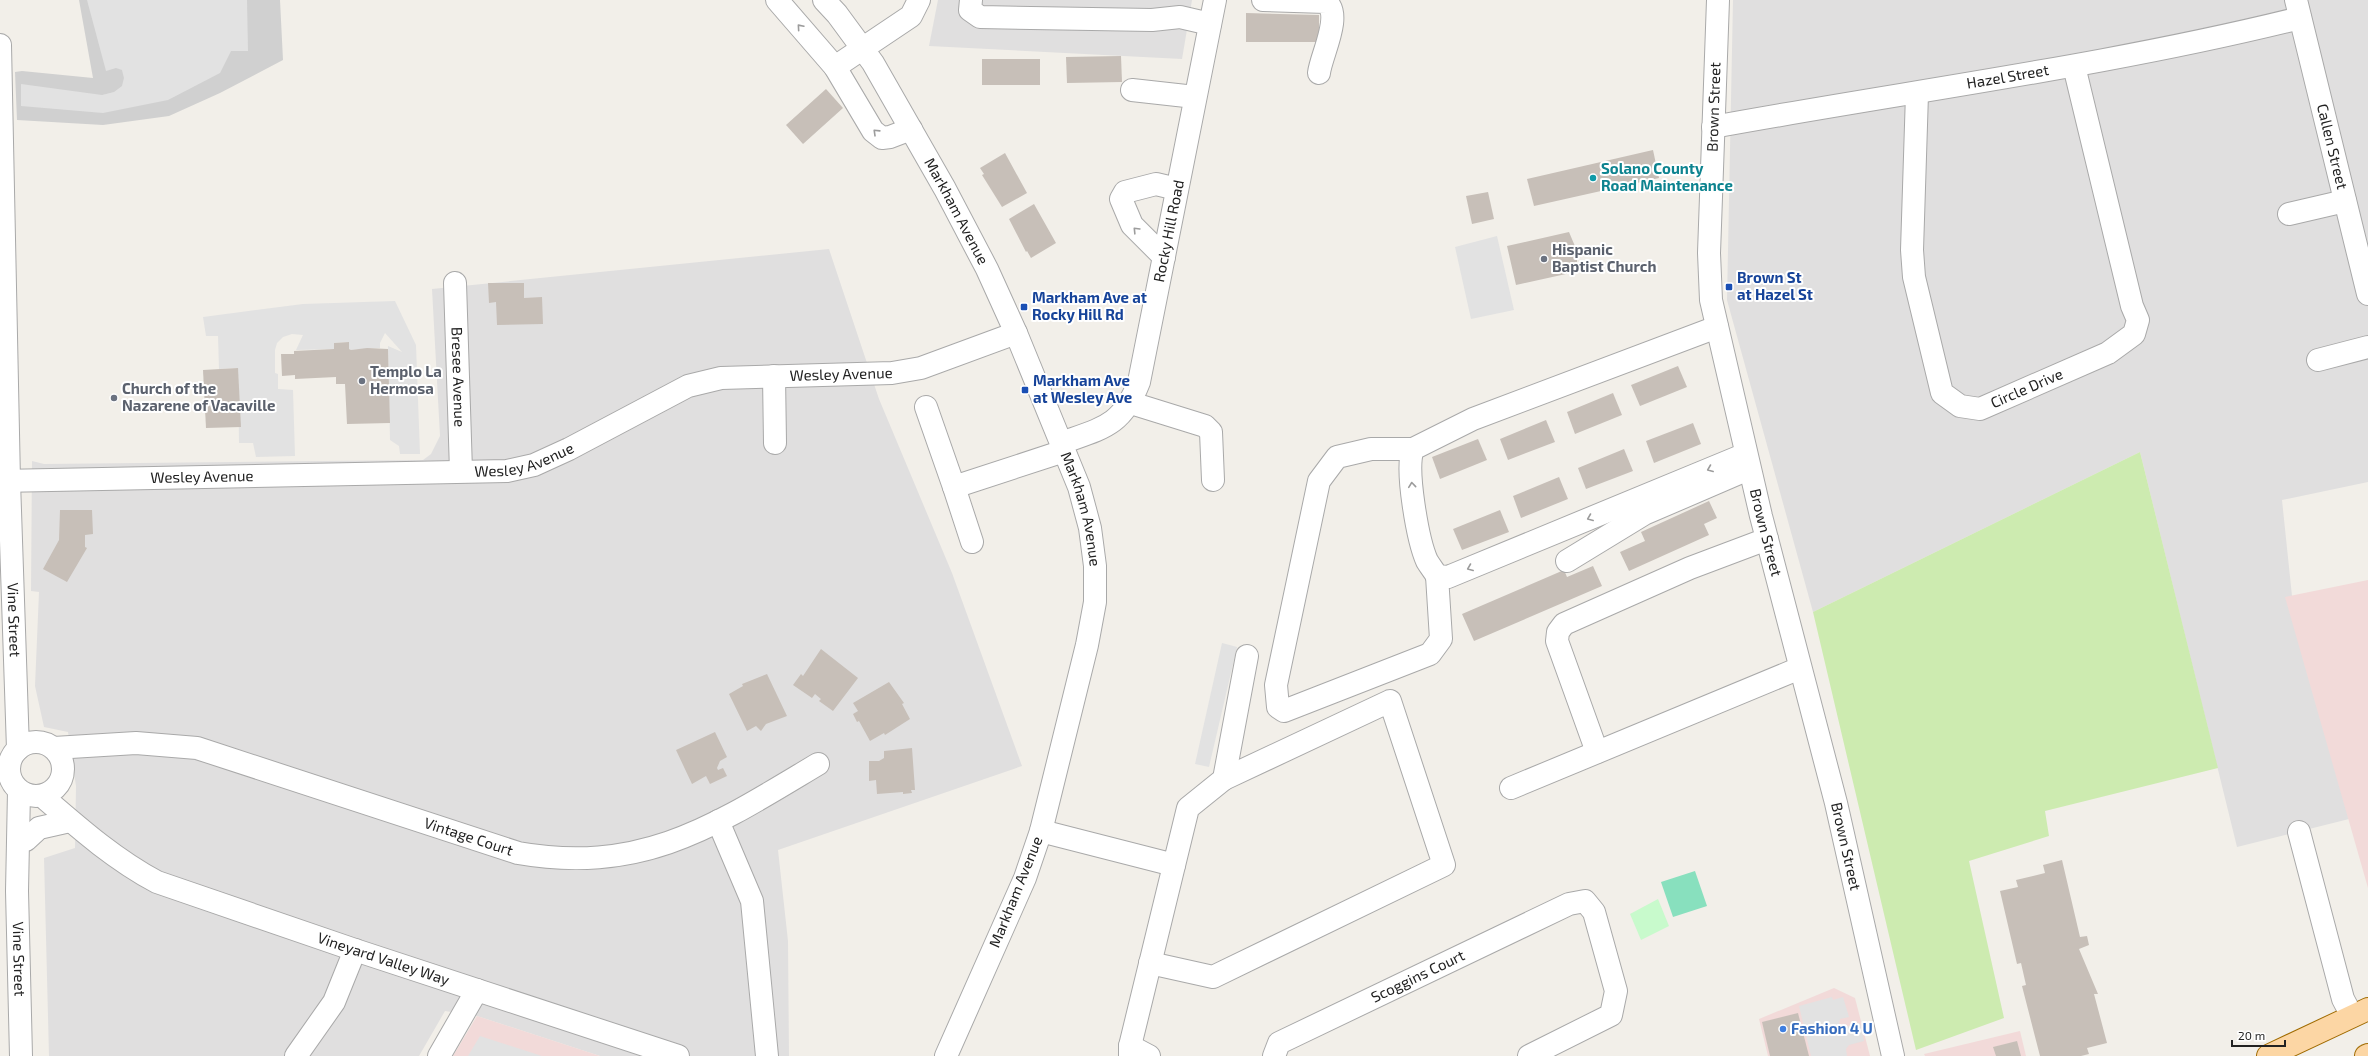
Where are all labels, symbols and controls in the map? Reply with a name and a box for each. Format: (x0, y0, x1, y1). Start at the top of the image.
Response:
one-way arrow (798, 24, 805, 32)
street label: Hazel Street (1965, 60, 2050, 92)
street label: Brown Street (1702, 62, 1724, 152)
street label: Callen Street (2314, 102, 2352, 191)
one-way arrow (873, 129, 881, 137)
street label: Markham Avenue (921, 154, 993, 267)
place label: Solano County Road Maintenance (1601, 159, 1733, 194)
marker: Solano County Road Maintenance (1588, 173, 1598, 183)
street label: Rocky Hill Road (1149, 178, 1187, 284)
one-way arrow (1133, 227, 1141, 235)
place label: Hispanic Baptist Church (1552, 240, 1656, 275)
marker: Hispanic Baptist Church (1539, 254, 1549, 264)
place label: Brown St at Hazel St (1737, 268, 1813, 303)
marker: Brown St at Hazel St (1724, 282, 1734, 292)
place label: Markham Ave at Rocky Hill Rd (1032, 288, 1147, 324)
marker: Markham Ave at Rocky Hill Rd (1019, 302, 1029, 312)
street label: Bresee Avenue (448, 327, 470, 427)
place label: Templo La Hermosa (370, 362, 442, 397)
street label: Wesley Avenue (789, 363, 893, 384)
street label: Circle Drive (1988, 364, 2065, 411)
place label: Markham Ave at Wesley Ave (1033, 371, 1132, 407)
marker: Templo La Hermosa (357, 376, 367, 386)
place label: Church of the Nazarene of Vacaville (122, 379, 276, 414)
marker: Markham Ave at Wesley Ave (1020, 385, 1030, 395)
marker: Church of the Nazarene of Vacaville (109, 393, 119, 403)
street label: Wesley Avenue (474, 438, 577, 480)
street label: Markham Avenue (1057, 449, 1105, 567)
one-way arrow (1707, 464, 1715, 472)
street label: Wesley Avenue (150, 466, 254, 486)
one-way arrow (1408, 482, 1417, 488)
street label: Brown Street (1747, 487, 1786, 578)
one-way arrow (1587, 514, 1594, 522)
one-way arrow (1466, 563, 1474, 571)
street label: Vine Street (4, 582, 25, 658)
street label: Brown Street (1828, 800, 1865, 892)
street label: Vintage Court (422, 813, 516, 859)
street label: Markham Avenue (985, 833, 1046, 950)
street label: Vine Street (10, 921, 30, 997)
street label: Vineyard Valley Way (315, 928, 452, 988)
street label: Scoggins Court (1368, 945, 1468, 1006)
place label: Fashion 4 U (1791, 1019, 1873, 1037)
scale bar (2232, 1022, 2285, 1048)
marker: Fashion 4 U (1778, 1024, 1788, 1034)
text: 20 m (2238, 1028, 2265, 1042)

